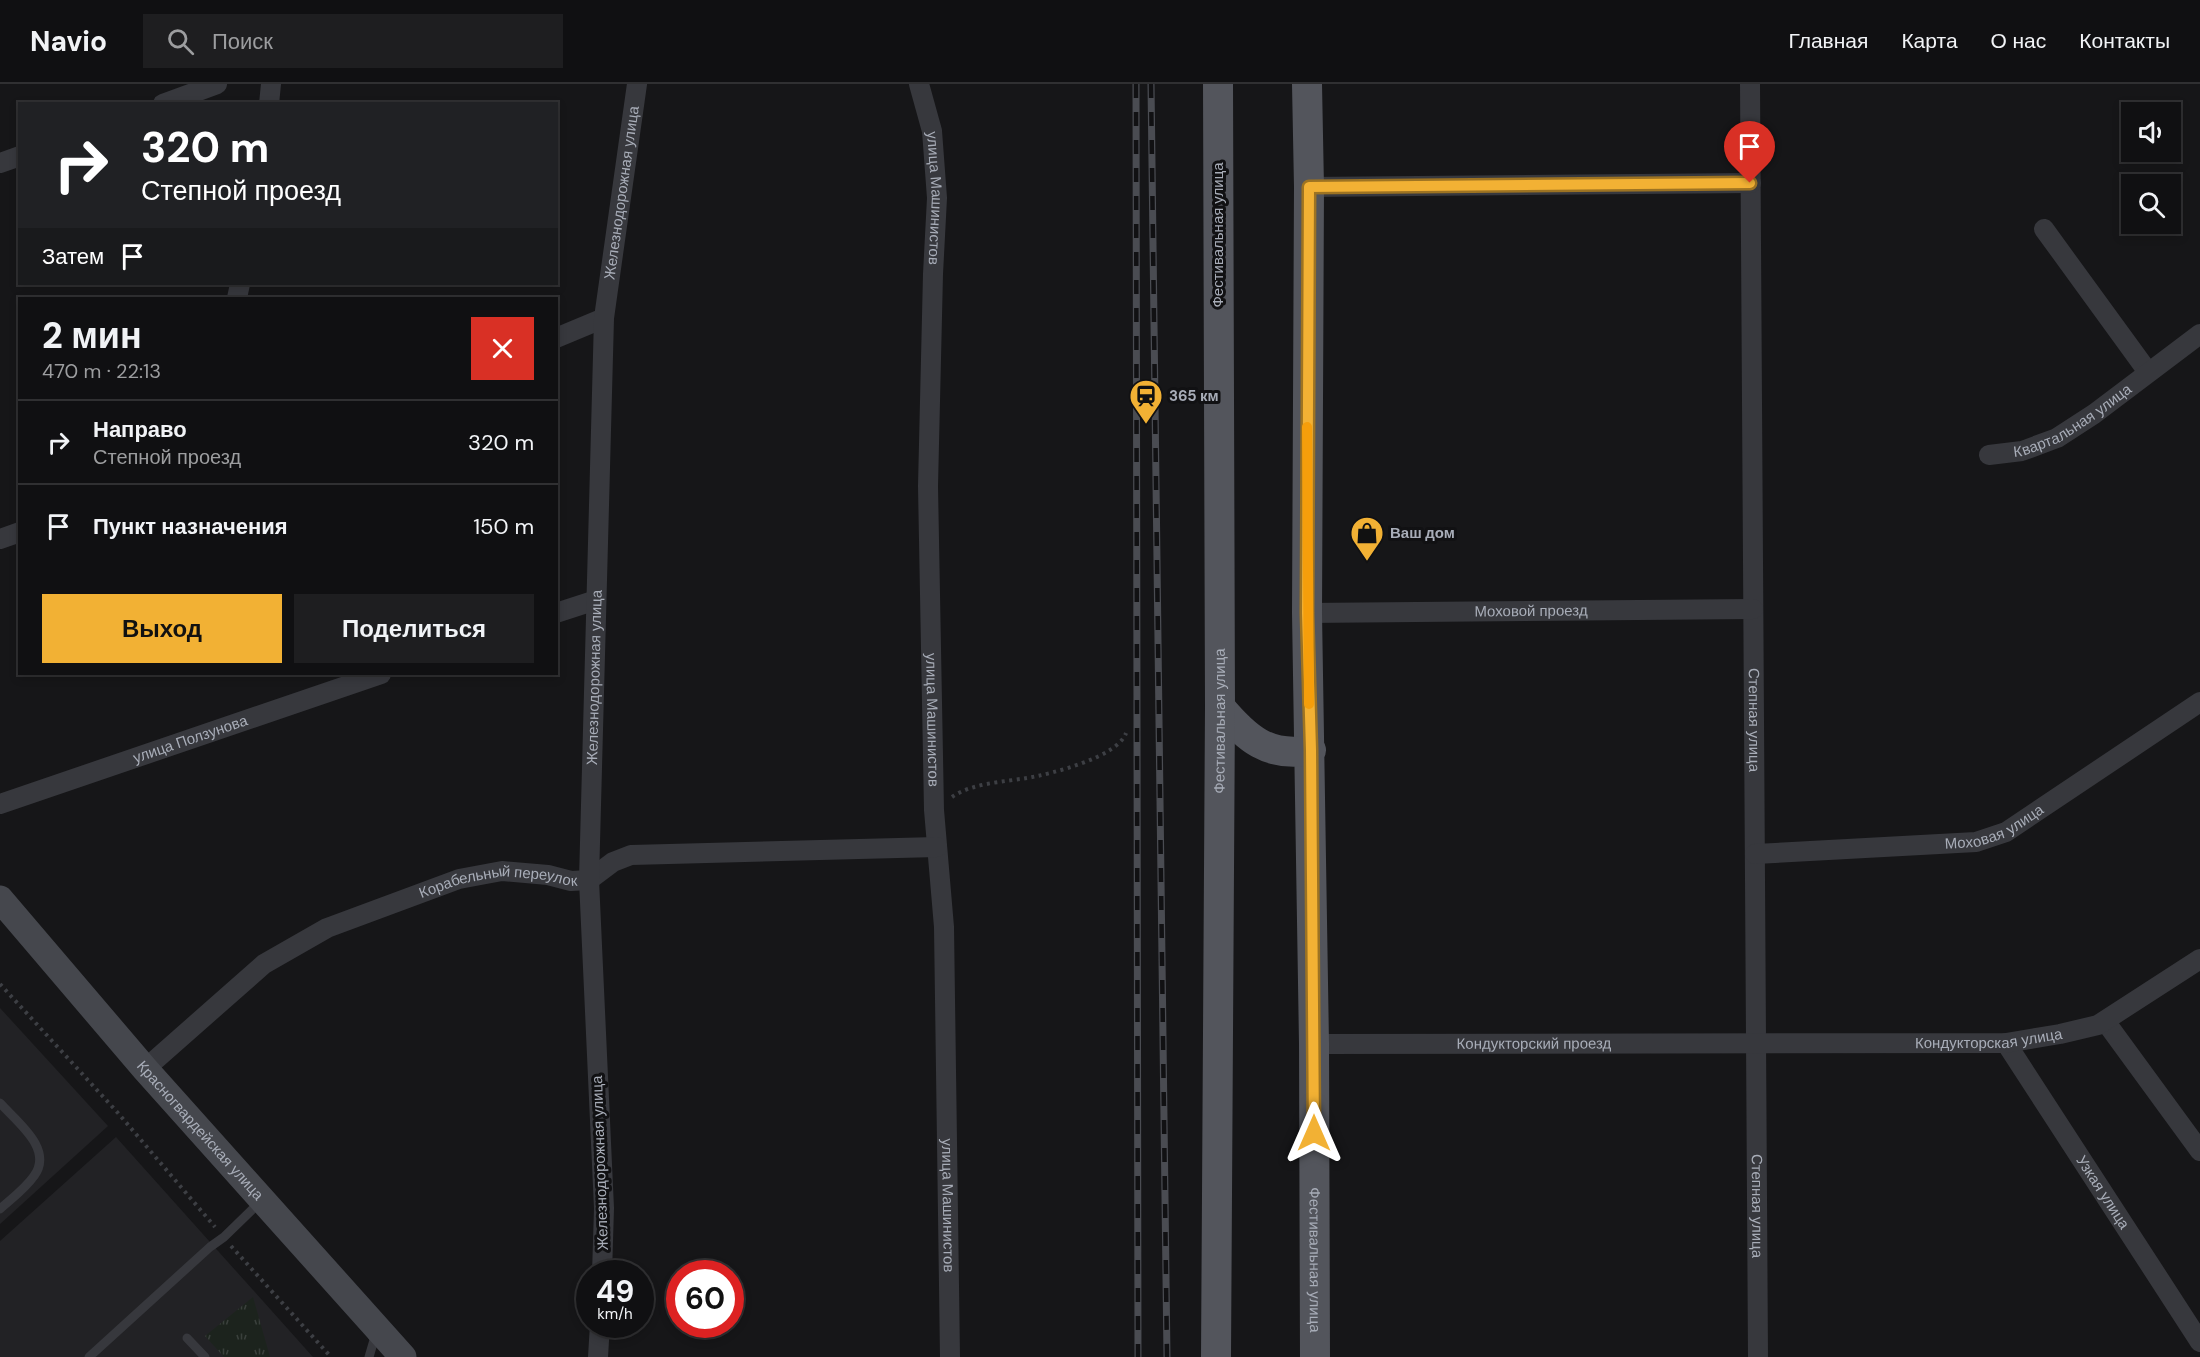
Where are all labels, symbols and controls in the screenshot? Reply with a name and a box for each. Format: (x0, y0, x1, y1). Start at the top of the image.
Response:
search box (143, 14, 563, 68)
text: Navio (30, 23, 107, 60)
icon: search (164, 25, 197, 58)
text: Поиск (212, 27, 273, 56)
text: Главная (1788, 27, 1868, 55)
text: Карта (1901, 27, 1958, 55)
text: О нас (1991, 27, 2046, 55)
text: Контакты (2079, 27, 2170, 55)
map controls (2121, 102, 2181, 234)
button: sound (2121, 102, 2181, 162)
street label: Железнодорожная улица (600, 104, 644, 281)
text: 320 m (141, 120, 269, 175)
pin (1724, 121, 1775, 183)
icon: right (42, 126, 120, 204)
icon: arrive (1733, 130, 1766, 163)
street label: улица Машинистов (922, 131, 947, 265)
street label: Фестивальная улица (1208, 162, 1228, 308)
text: Степной проезд (141, 173, 341, 208)
button: search (2121, 174, 2181, 234)
icon: arrive (116, 240, 149, 273)
text: Затем (42, 242, 104, 271)
text: 2 мин (42, 312, 142, 359)
button: close (471, 317, 534, 380)
text: 470 m · 22:13 (42, 358, 161, 384)
station icon: 365 км (1128, 378, 1164, 425)
street label: Квартальная улица (2012, 379, 2136, 462)
place label: 365 км (1169, 386, 1219, 406)
text: Направо (93, 415, 187, 444)
icon: right (42, 426, 75, 459)
text: 320 m (468, 428, 534, 457)
text: Степной проезд (93, 444, 241, 470)
icon: arrive (42, 510, 75, 543)
text: Пункт назначения (93, 512, 288, 541)
text: 150 m (473, 512, 534, 541)
shop icon: Ваш дом (1349, 515, 1385, 562)
place label: Ваш дом (1390, 523, 1455, 543)
street label: Железнодорожная улица (582, 589, 607, 765)
button: Выход (42, 594, 282, 663)
button: Поделиться (294, 594, 534, 663)
street label: Моховой проезд (1474, 600, 1588, 621)
street label: Фестивальная улица (1209, 648, 1230, 794)
street label: улица Машинистов (921, 653, 944, 787)
street label: Степная улица (1744, 668, 1764, 773)
street label: улица Ползунова (130, 710, 251, 768)
street label: Моховая улица (1944, 799, 2048, 854)
street label: Корабельный переулок (416, 861, 578, 903)
street label: Кондукторская улица (1915, 1024, 2064, 1053)
street label: Кондукторский проезд (1457, 1034, 1612, 1054)
street label: Красногвардейская улица (132, 1057, 268, 1205)
street label: Железнодорожная улица (587, 1075, 613, 1251)
position arrow (1282, 1101, 1346, 1165)
street label: улица Машинистов (937, 1138, 959, 1273)
street label: Узкая улица (2072, 1152, 2135, 1234)
street label: Степная улица (1747, 1154, 1767, 1259)
street label: Фестивальная улица (1304, 1187, 1325, 1333)
speed limit sign: 60 (666, 1260, 744, 1338)
text: 49 (596, 1272, 634, 1311)
text: km/h (597, 1304, 633, 1324)

